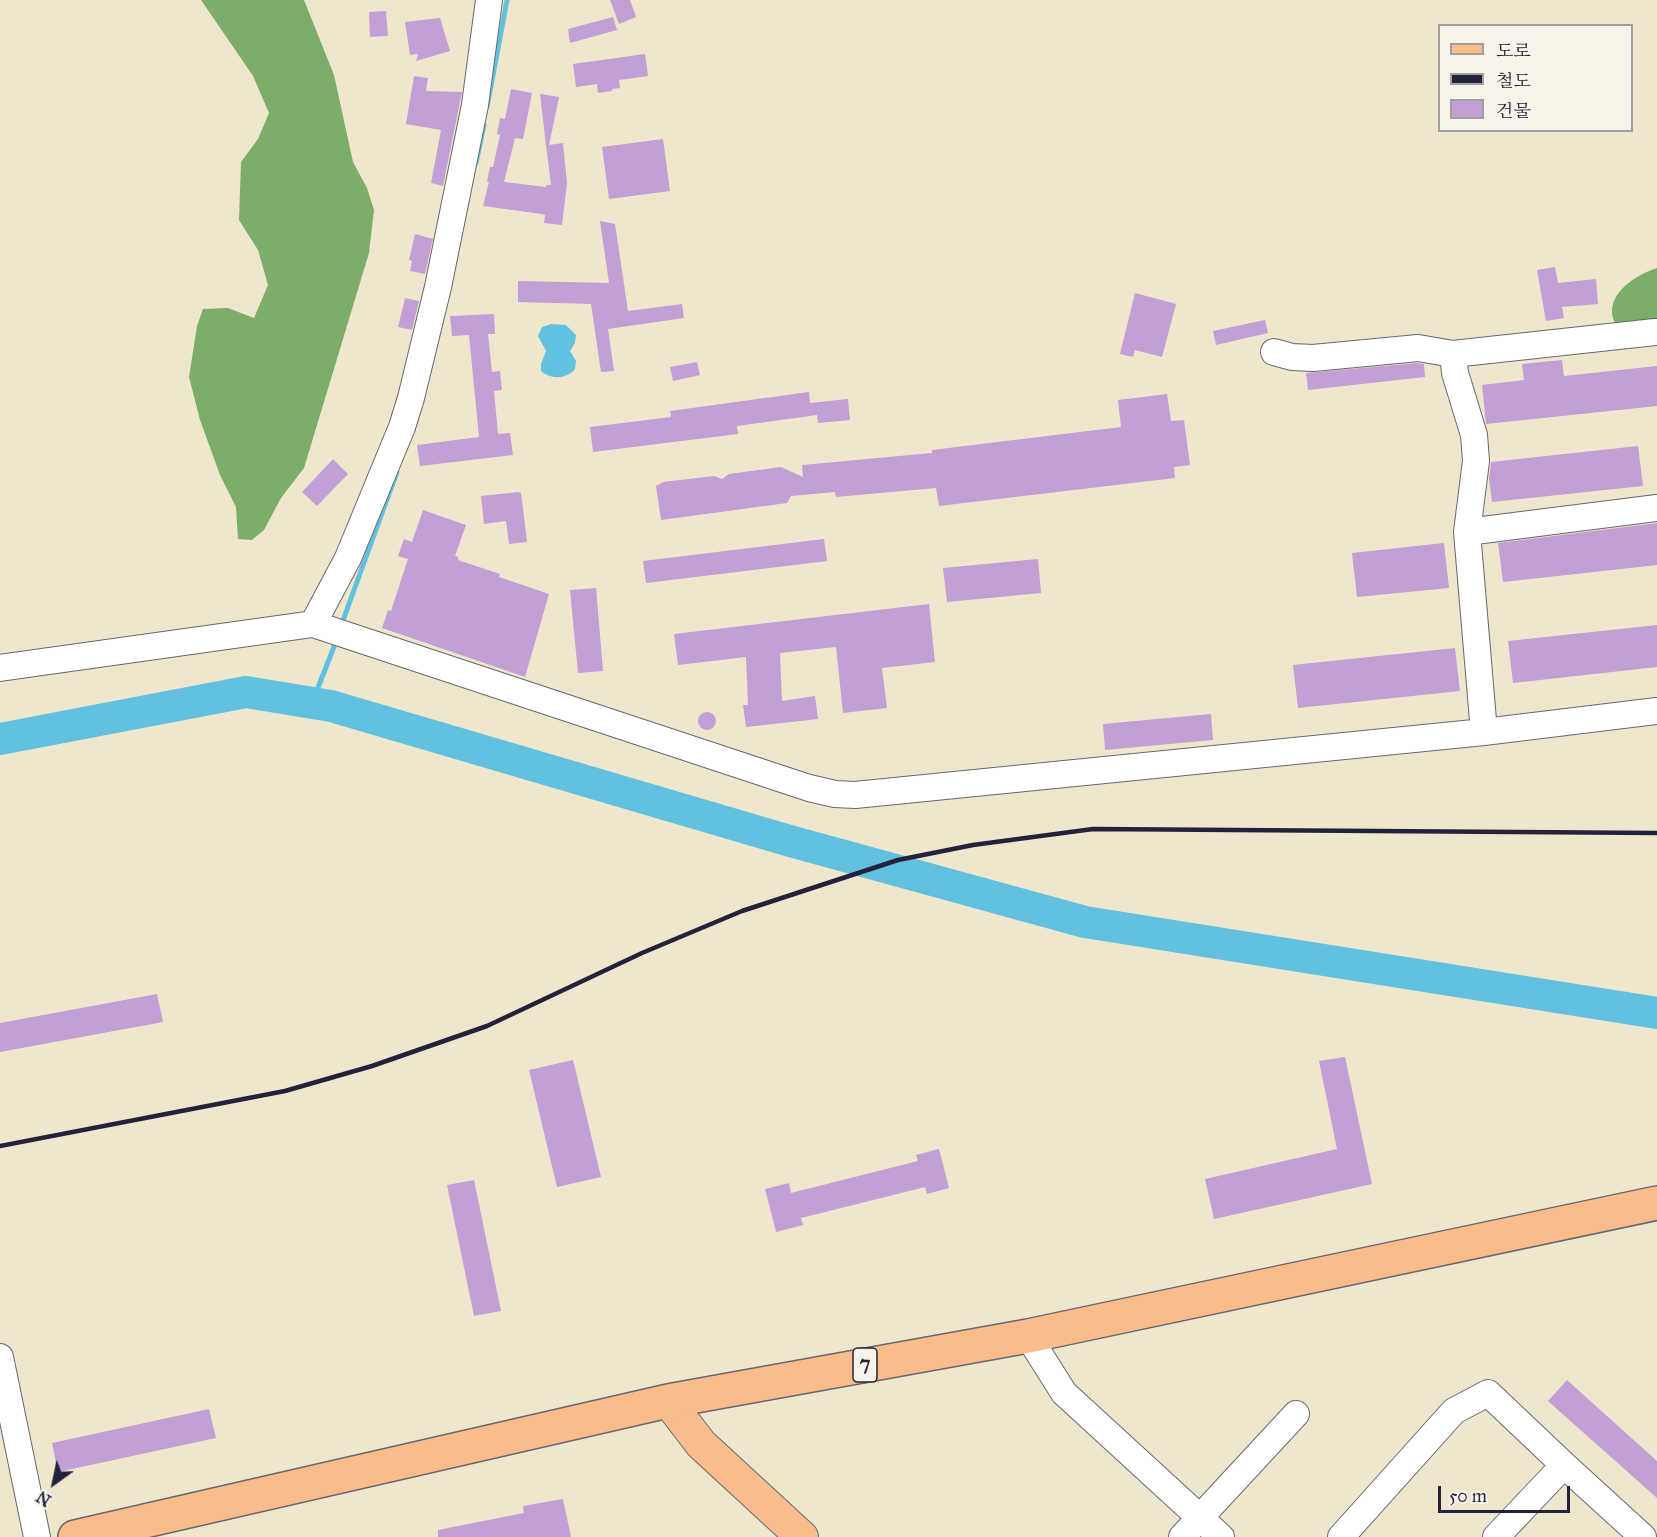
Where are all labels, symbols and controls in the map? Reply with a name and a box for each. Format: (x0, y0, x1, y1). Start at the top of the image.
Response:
legend (1438, 24, 1633, 132)
text: 도로 (1496, 40, 1531, 62)
text: 철도 (1496, 70, 1531, 92)
text: 건물 (1496, 100, 1531, 122)
road number: 7 (853, 1348, 877, 1382)
north arrow (24, 1453, 84, 1513)
scale bar (1441, 1474, 1573, 1512)
text: 50 m (1449, 1485, 1487, 1507)
text: N (33, 1487, 55, 1510)

